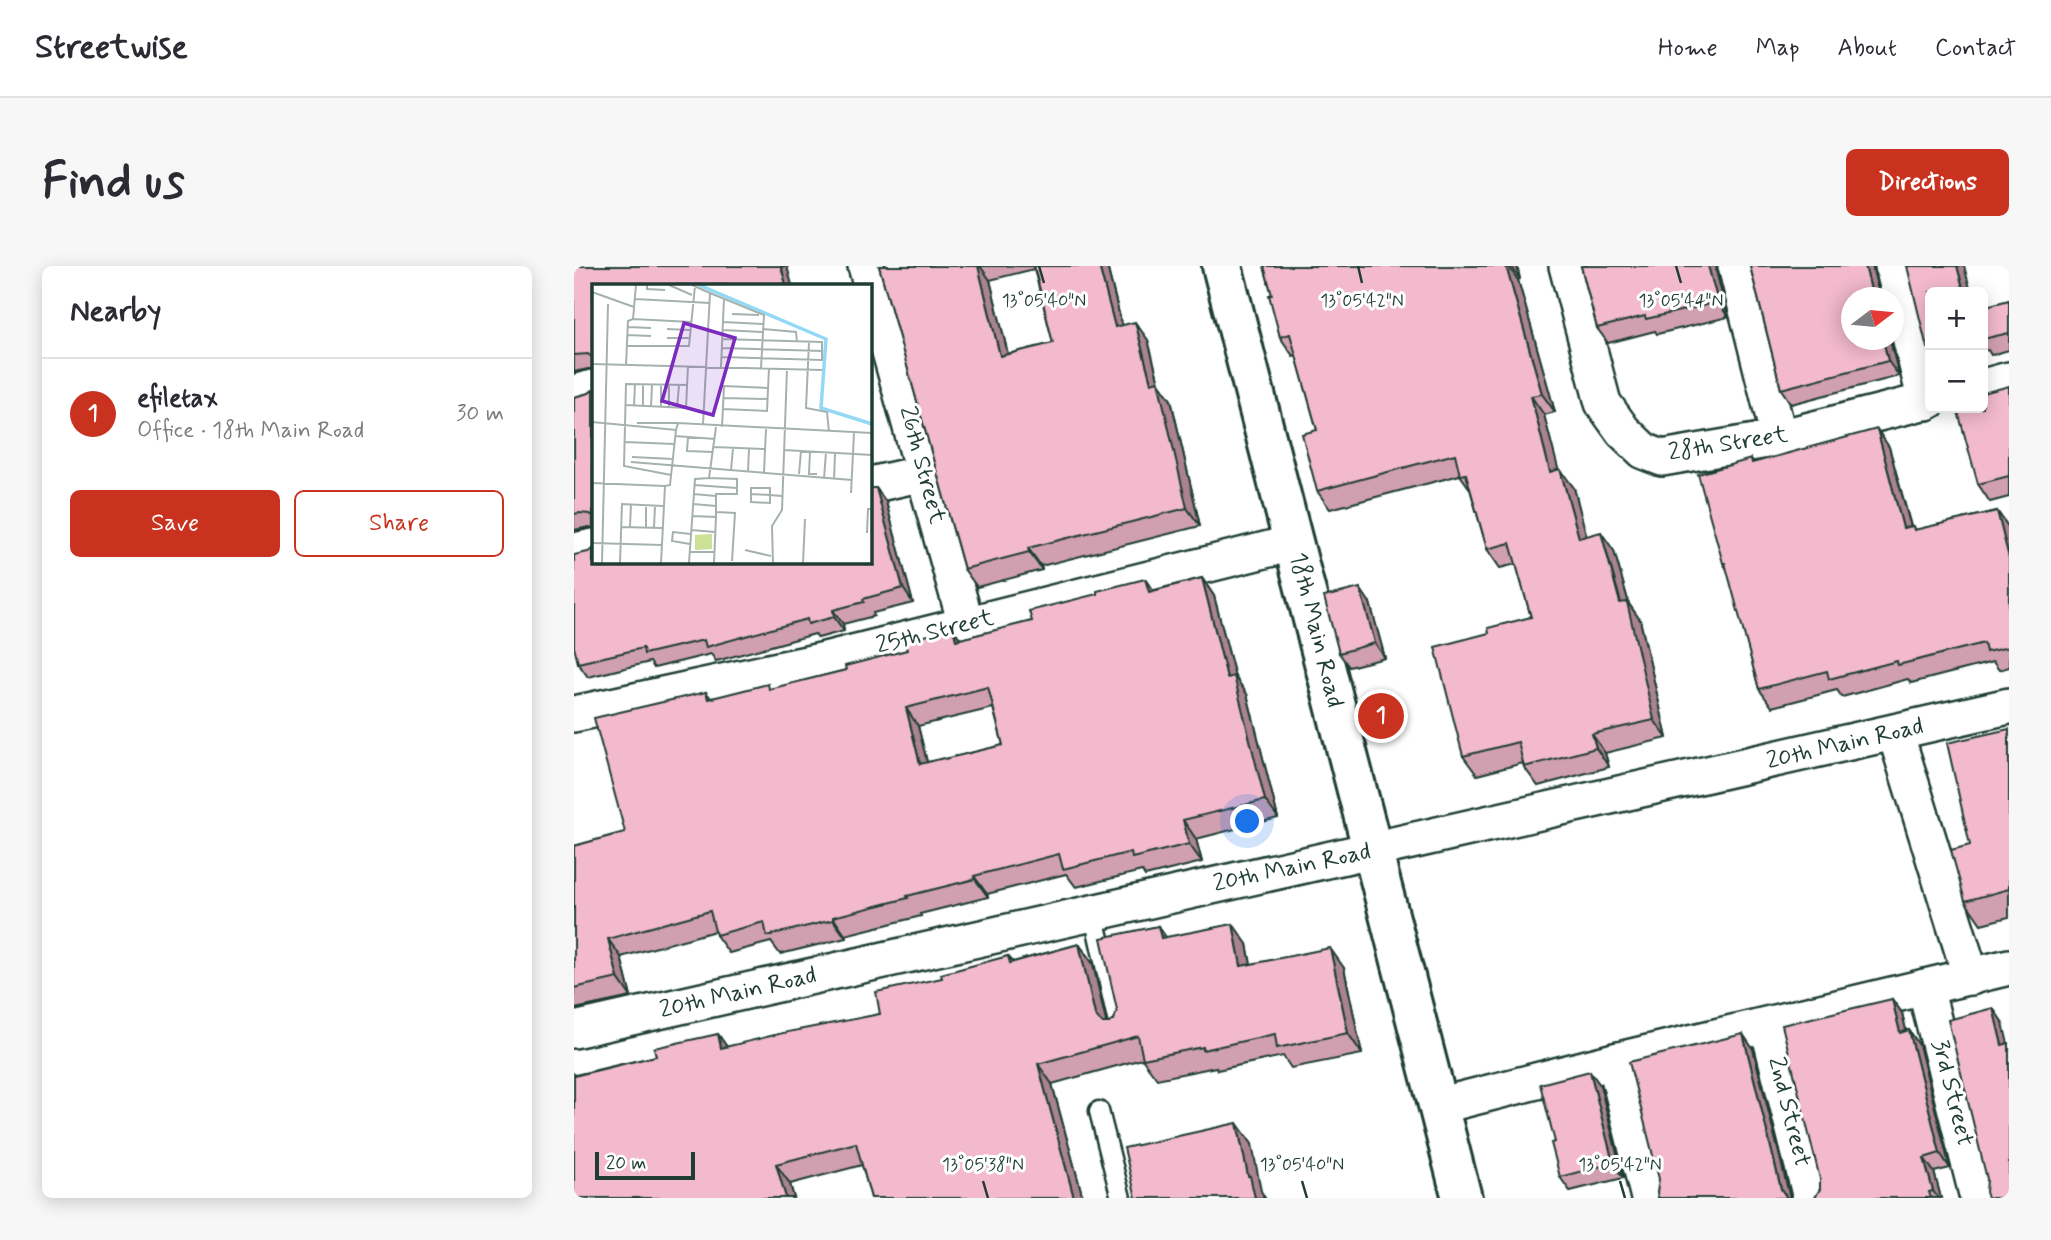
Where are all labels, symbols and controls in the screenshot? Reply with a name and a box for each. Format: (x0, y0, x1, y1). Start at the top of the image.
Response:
text: Streetwise (35, 26, 188, 70)
text: Home (1658, 33, 1718, 64)
text: Map (1756, 33, 1800, 64)
text: About (1838, 33, 1897, 64)
text: Contact (1935, 33, 2016, 64)
button: Directions (1846, 149, 2009, 216)
text: Find us (42, 150, 185, 215)
inset map (592, 284, 872, 564)
north arrow (1841, 287, 1904, 350)
map controls (1925, 287, 1988, 413)
button: + (1925, 287, 1988, 350)
text: 13°05'40"N (1002, 289, 1086, 313)
text: 13°05'42"N (1320, 289, 1404, 313)
text: 13°05'44"N (1638, 289, 1724, 313)
text: Nearby (70, 292, 161, 331)
button: − (1925, 350, 1988, 413)
text: efiletax (137, 382, 218, 416)
text: 1 (88, 399, 98, 429)
text: 30 m (456, 399, 504, 429)
street label: 26th Street (891, 403, 953, 527)
text: Office · 18th Main Road (137, 416, 364, 446)
street label: 28th Street (1666, 419, 1790, 469)
button: Save (70, 490, 280, 557)
button: Share (294, 490, 504, 557)
street label: 18th Main Road (1282, 549, 1350, 711)
street label: 25th Street (873, 602, 997, 662)
pin: 1 (1358, 690, 1404, 742)
street label: 20th Main Road (1763, 711, 1927, 777)
your location (1230, 804, 1264, 838)
street label: 20th Main Road (1210, 836, 1374, 900)
street label: 20th Main Road (656, 960, 820, 1026)
street label: 3rd Street (1924, 1036, 1980, 1150)
street label: 2nd Street (1760, 1054, 1818, 1170)
scale bar (595, 1149, 695, 1181)
text: 20 m (606, 1151, 646, 1176)
text: 13°05'38"N (942, 1153, 1024, 1177)
text: 13°05'40"N (1260, 1153, 1344, 1177)
text: 13°05'42"N (1578, 1153, 1662, 1177)

